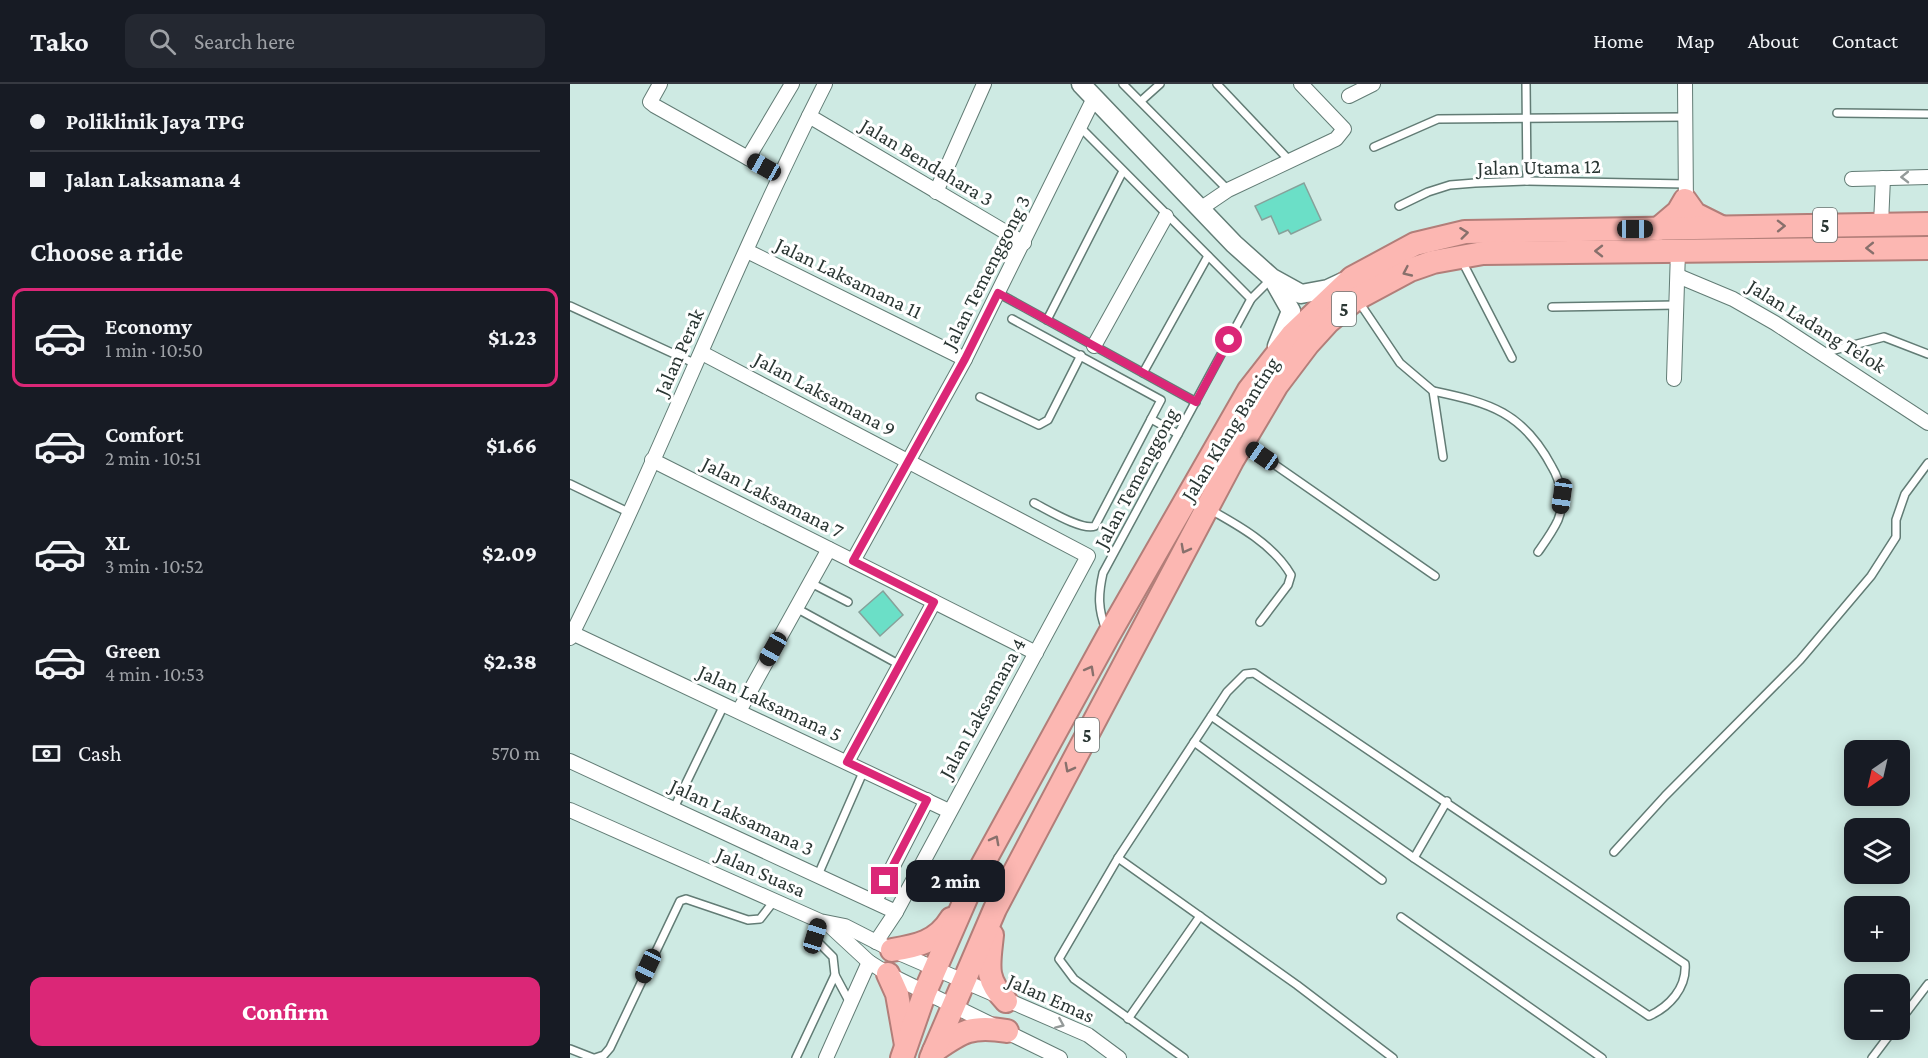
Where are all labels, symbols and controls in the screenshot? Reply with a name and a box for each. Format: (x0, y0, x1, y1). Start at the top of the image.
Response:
search box (125, 14, 545, 68)
icon: search (146, 25, 179, 58)
text: Tako (30, 26, 89, 57)
text: Search here (194, 29, 295, 54)
text: Home (1593, 29, 1643, 53)
text: Map (1676, 29, 1715, 53)
text: About (1748, 29, 1799, 53)
text: Contact (1832, 29, 1898, 53)
text: Poliklinik Jaya TPG (66, 109, 245, 134)
street label: Jalan Bendahara 3 (854, 112, 998, 211)
car (744, 150, 784, 184)
street label: Jalan Utama 12 (1475, 154, 1601, 180)
text: Jalan Laksamana 4 (66, 167, 241, 192)
one-way arrow (1901, 171, 1910, 184)
street label: Jalan Temenggong 3 (936, 191, 1035, 355)
road number: 5 (1813, 208, 1837, 242)
car (1617, 220, 1653, 238)
one-way arrow (1776, 220, 1785, 232)
one-way arrow (1459, 227, 1469, 240)
street label: Jalan Laksamana 11 (770, 231, 926, 324)
text: Choose a ride (30, 237, 183, 267)
one-way arrow (1865, 242, 1874, 255)
one-way arrow (1594, 245, 1603, 257)
one-way arrow (1402, 264, 1413, 276)
street label: Jalan Ladang Telok (1742, 273, 1891, 378)
road number: 5 (1332, 292, 1356, 326)
street label: Jalan Perak (648, 305, 709, 401)
icon: car (33, 311, 87, 365)
text: Economy (105, 314, 192, 339)
text: $1.23 (488, 325, 537, 350)
route start (1215, 326, 1242, 353)
text: 1 min · 10:50 (105, 339, 203, 361)
street label: Jalan Laksamana 9 (748, 346, 900, 441)
street label: Jalan Klang Banting (1175, 352, 1284, 507)
street label: Jalan Temenggong (1088, 404, 1183, 554)
icon: car (33, 419, 87, 473)
text: Comfort (105, 422, 183, 447)
text: $1.66 (486, 433, 537, 458)
car (1242, 438, 1282, 474)
text: 2 min · 10:51 (105, 447, 201, 469)
street label: Jalan Laksamana 7 (696, 450, 848, 543)
car (1551, 477, 1573, 515)
icon: car (33, 527, 87, 581)
text: XL (105, 530, 130, 555)
text: $2.09 (482, 541, 537, 566)
one-way arrow (1181, 542, 1192, 553)
text: 3 min · 10:52 (105, 555, 204, 577)
car (756, 629, 790, 669)
street label: Jalan Laksamana 4 (933, 634, 1030, 784)
icon: car (33, 635, 87, 689)
text: Green (105, 638, 161, 663)
text: $2.38 (484, 649, 537, 674)
street label: Jalan Laksamana 5 (692, 658, 846, 747)
text: 4 min · 10:53 (105, 663, 204, 685)
one-way arrow (1083, 666, 1094, 676)
road number: 5 (1075, 718, 1099, 752)
icon: cash (30, 737, 63, 770)
north arrow (1844, 740, 1910, 806)
map controls (1844, 740, 1910, 1040)
text: Cash (78, 741, 122, 766)
text: 570 m (491, 742, 540, 764)
one-way arrow (1065, 762, 1076, 773)
street label: Jalan Laksamana 3 (664, 772, 818, 861)
button: layers (1844, 818, 1910, 884)
one-way arrow (988, 836, 999, 847)
street label: Jalan Suasa (711, 841, 810, 902)
callout: 2 min (906, 860, 1005, 902)
route end (871, 867, 898, 894)
text: 2 min (931, 870, 980, 892)
button: + (1844, 896, 1910, 962)
car (801, 916, 829, 956)
car (632, 946, 664, 986)
street label: Jalan Emas (1002, 967, 1098, 1028)
button: − (1844, 974, 1910, 1040)
button: Confirm (30, 977, 540, 1046)
one-way arrow (1054, 1017, 1065, 1029)

